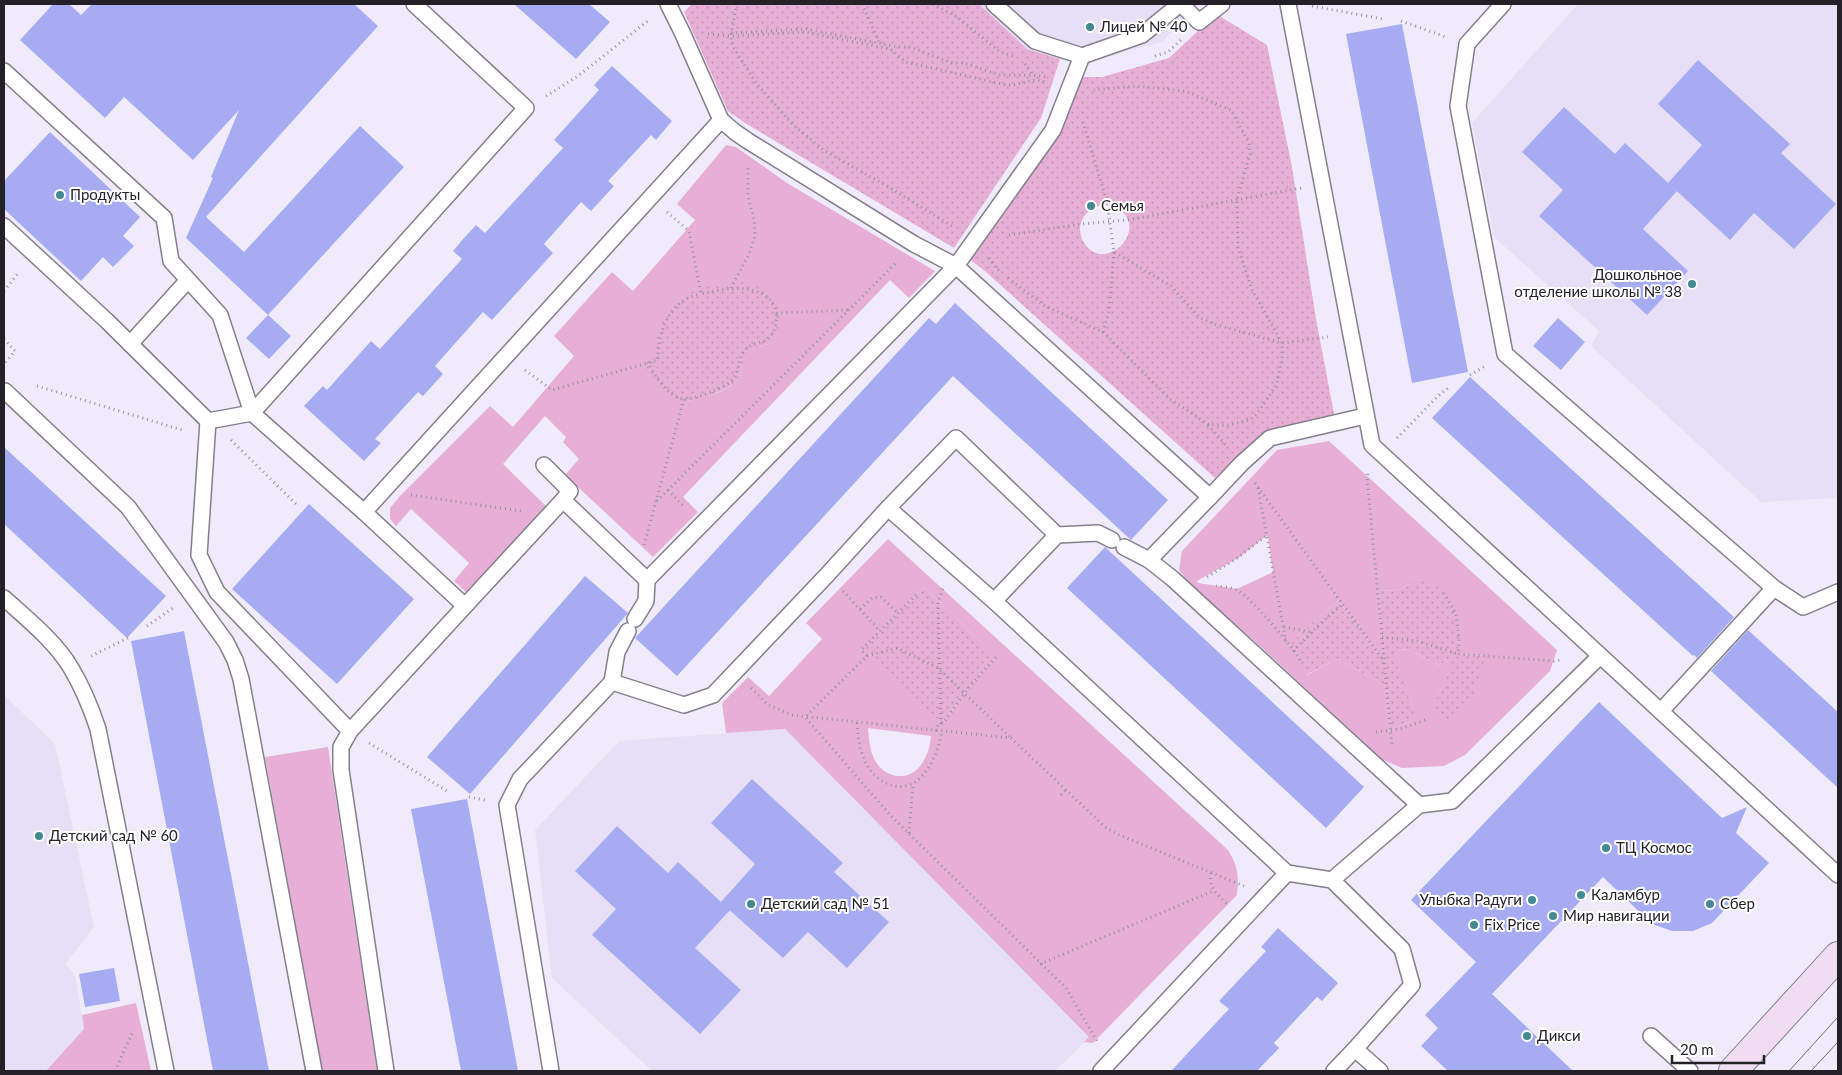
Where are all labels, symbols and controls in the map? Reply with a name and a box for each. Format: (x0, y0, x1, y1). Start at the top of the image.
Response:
place label: Лицей № 40 (1099, 17, 1188, 35)
marker: Лицей № 40 (1084, 21, 1096, 33)
place label: Продукты (70, 185, 140, 203)
marker: Продукты (54, 189, 66, 201)
place label: Семья (1101, 196, 1144, 214)
marker: Семья (1085, 200, 1097, 212)
place label: Дошкольное отделение школы № 38 (1514, 265, 1682, 300)
marker: Дошкольное отделение школы № 38 (1686, 278, 1698, 290)
place label: Детский сад № 60 (49, 826, 178, 844)
marker: Детский сад № 60 (33, 830, 45, 842)
place label: ТЦ Космос (1616, 838, 1692, 856)
marker: ТЦ Космос (1600, 842, 1612, 854)
place label: Каламбур (1591, 885, 1660, 903)
marker: Каламбур (1575, 889, 1587, 901)
place label: Улыбка Радуги (1420, 890, 1522, 908)
place label: Детский сад № 51 (761, 894, 890, 912)
marker: Улыбка Радуги (1526, 894, 1538, 906)
place label: Сбер (1720, 894, 1755, 912)
marker: Детский сад № 51 (745, 898, 757, 910)
marker: Сбер (1704, 898, 1716, 910)
place label: Мир навигации (1563, 906, 1670, 924)
marker: Мир навигации (1547, 910, 1559, 922)
place label: Fix Price (1484, 915, 1540, 933)
marker: Fix Price (1468, 919, 1480, 931)
place label: Дикси (1537, 1026, 1581, 1044)
marker: Дикси (1521, 1030, 1533, 1042)
scale bar (1672, 1032, 1764, 1064)
text: 20 m (1680, 1040, 1714, 1058)

